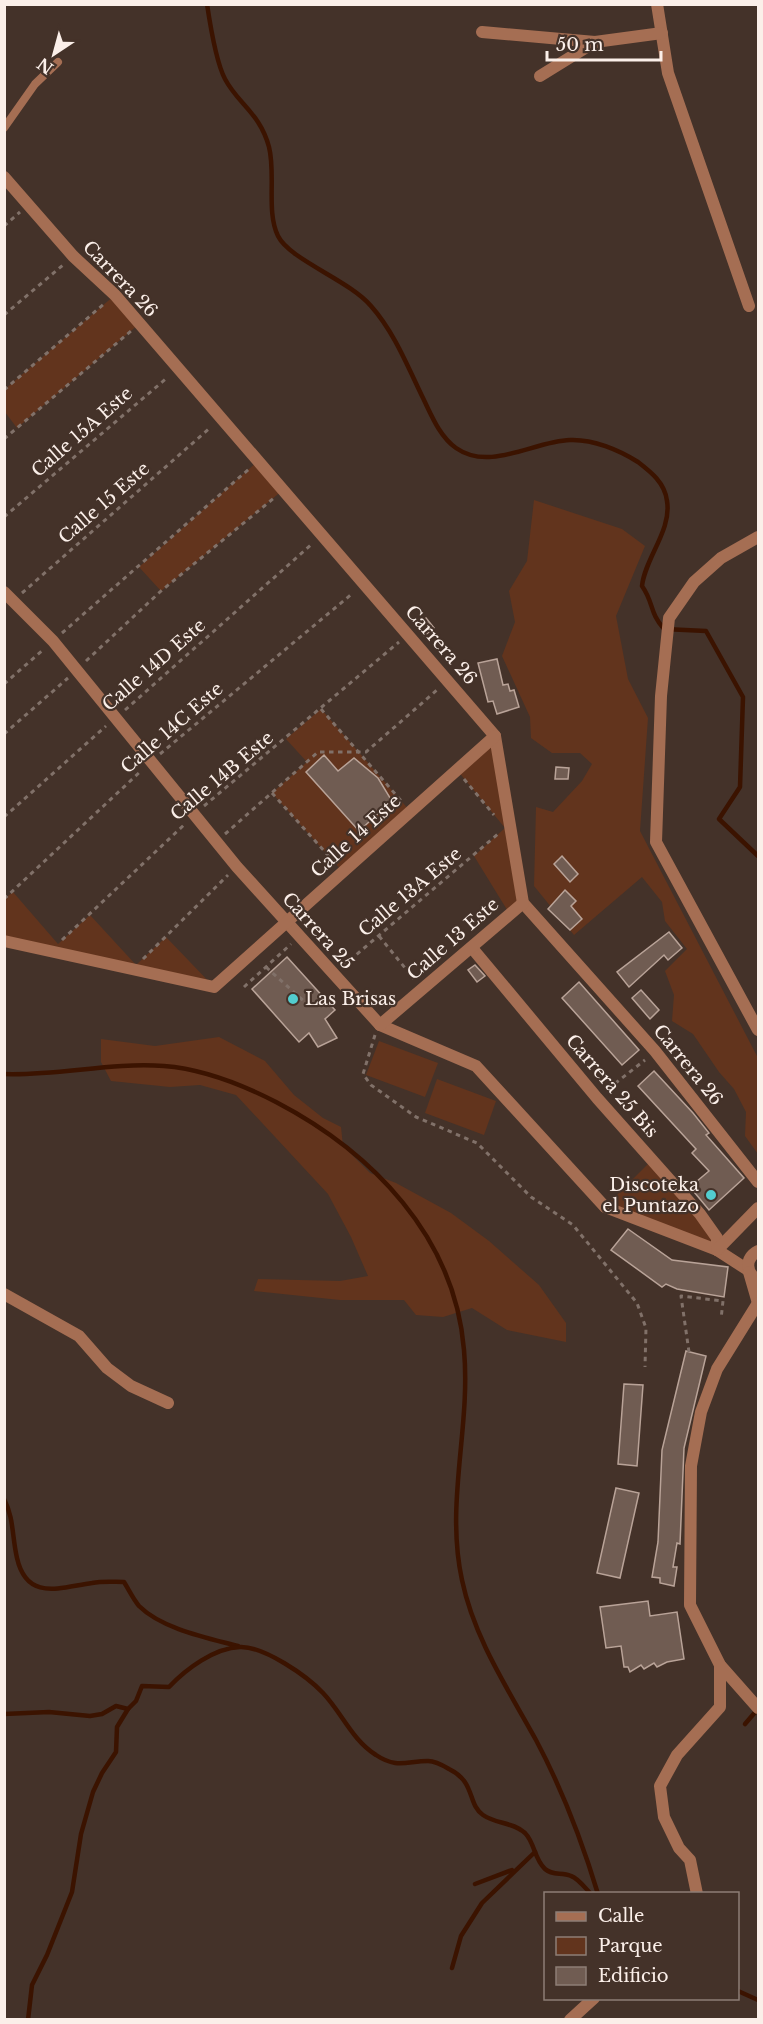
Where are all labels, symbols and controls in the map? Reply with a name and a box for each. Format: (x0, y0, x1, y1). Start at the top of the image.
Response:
north arrow (24, 24, 84, 84)
scale bar (547, 24, 661, 62)
text: 50 m (556, 34, 604, 56)
text: N (33, 54, 57, 79)
street label: Carrera 26 (78, 236, 162, 322)
street label: Calle 15A Este (27, 382, 137, 482)
street label: Calle 15 Este (54, 458, 154, 548)
street label: Carrera 26 (401, 601, 481, 689)
street label: Calle 14D Este (98, 614, 210, 716)
street label: Calle 14C Este (116, 678, 228, 778)
street label: Calle 14B Este (166, 727, 278, 825)
street label: Calle 14 Este (306, 790, 406, 882)
street label: Calle 13A Este (354, 843, 466, 941)
street label: Carrera 25 (278, 888, 358, 974)
street label: Calle 13 Este (403, 893, 503, 985)
place label: Las Brisas (305, 988, 396, 1010)
marker: Las Brisas (286, 992, 300, 1006)
street label: Carrera 26 (649, 1020, 727, 1110)
street label: Carrera 25 Bis (561, 1030, 663, 1142)
place label: Discoteka el Puntazo (602, 1174, 699, 1217)
marker: Discoteka el Puntazo (704, 1188, 718, 1202)
legend (544, 1892, 739, 2000)
text: Calle (598, 1905, 644, 1927)
text: Parque (598, 1935, 663, 1957)
text: Edificio (598, 1965, 669, 1987)

